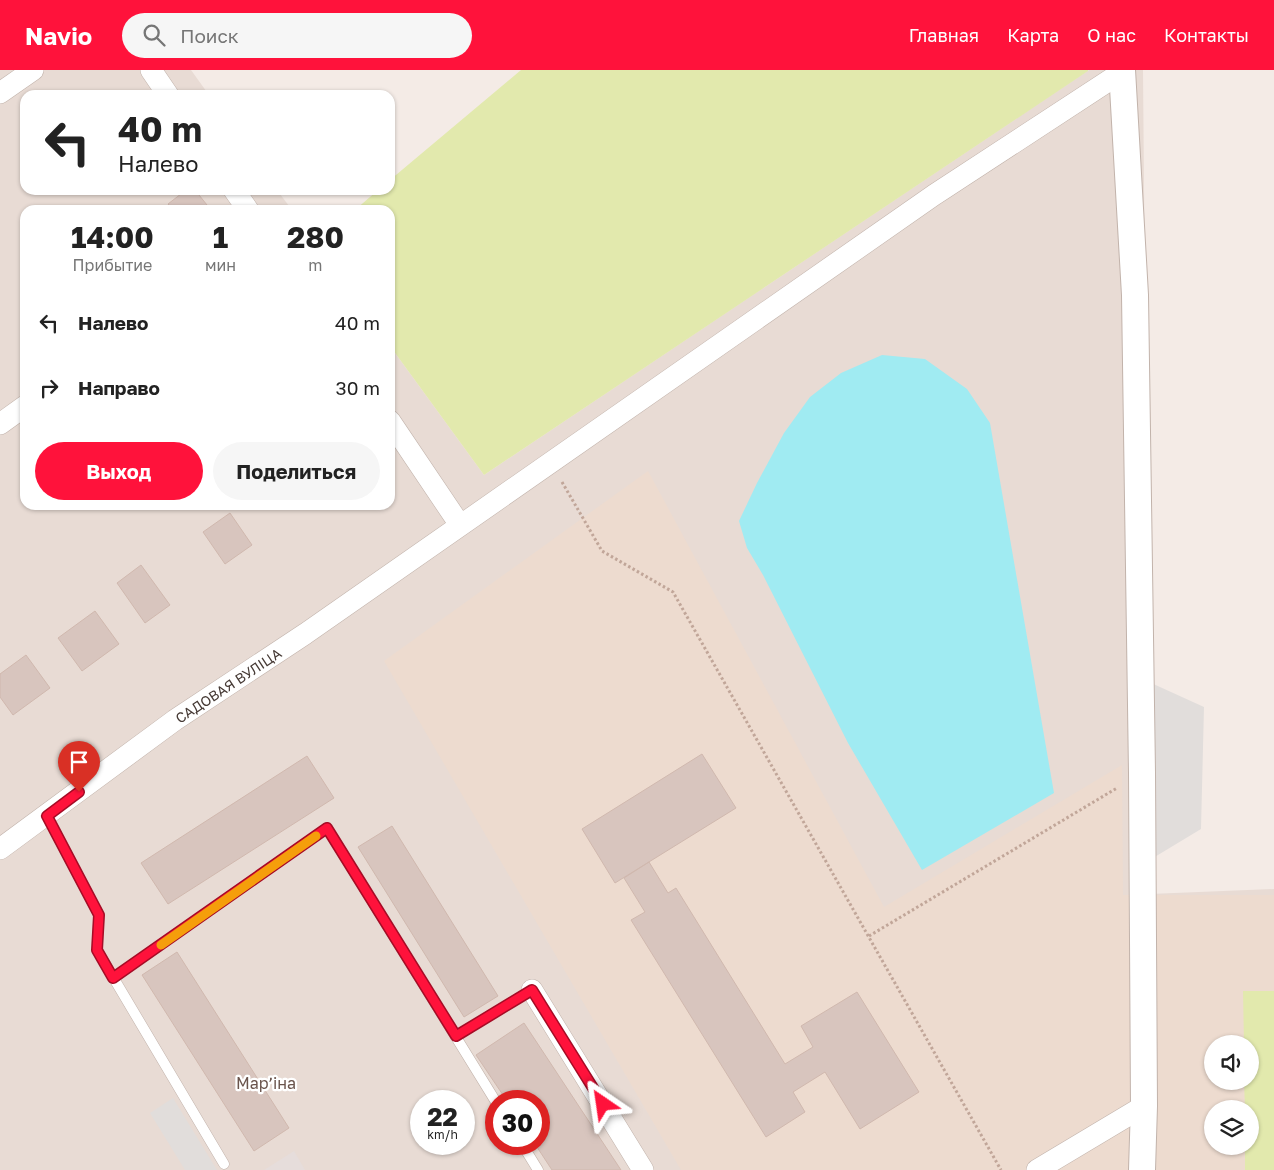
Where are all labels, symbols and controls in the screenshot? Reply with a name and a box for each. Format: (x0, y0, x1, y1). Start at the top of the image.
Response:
search box (122, 13, 472, 58)
text: Navio (25, 21, 92, 50)
icon: search (140, 21, 168, 49)
text: Поиск (180, 24, 239, 47)
text: Главная (909, 24, 979, 46)
text: Карта (1007, 24, 1059, 46)
text: О нас (1087, 24, 1136, 46)
text: Контакты (1164, 24, 1249, 46)
text: 40 m (118, 108, 202, 150)
icon: left (35, 110, 100, 175)
text: Налево (118, 150, 198, 177)
text: 14:00 (71, 219, 154, 255)
text: 1 (213, 219, 228, 255)
text: 280 (287, 219, 344, 255)
text: Прибытие (73, 255, 152, 275)
text: мин (205, 255, 236, 275)
text: m (308, 255, 323, 275)
icon: left (35, 309, 63, 337)
text: Налево (78, 311, 148, 334)
text: 40 m (335, 311, 380, 334)
icon: right (35, 374, 63, 402)
text: Направо (78, 376, 160, 399)
text: 30 m (336, 376, 380, 399)
button: Выход (35, 442, 203, 500)
button: Поделиться (213, 442, 380, 500)
street label: САДОВАЯ ВУЛІЦА (172, 643, 285, 726)
pin (58, 741, 100, 792)
icon: arrive (65, 748, 93, 776)
map controls (1204, 1035, 1259, 1155)
button: sound (1204, 1035, 1259, 1090)
district label: Марʼіна (236, 1073, 296, 1093)
position arrow (576, 1077, 628, 1129)
speed limit sign: 30 (485, 1090, 550, 1155)
button: layers (1204, 1100, 1259, 1155)
text: 22 (427, 1101, 458, 1132)
text: km/h (427, 1127, 458, 1142)

